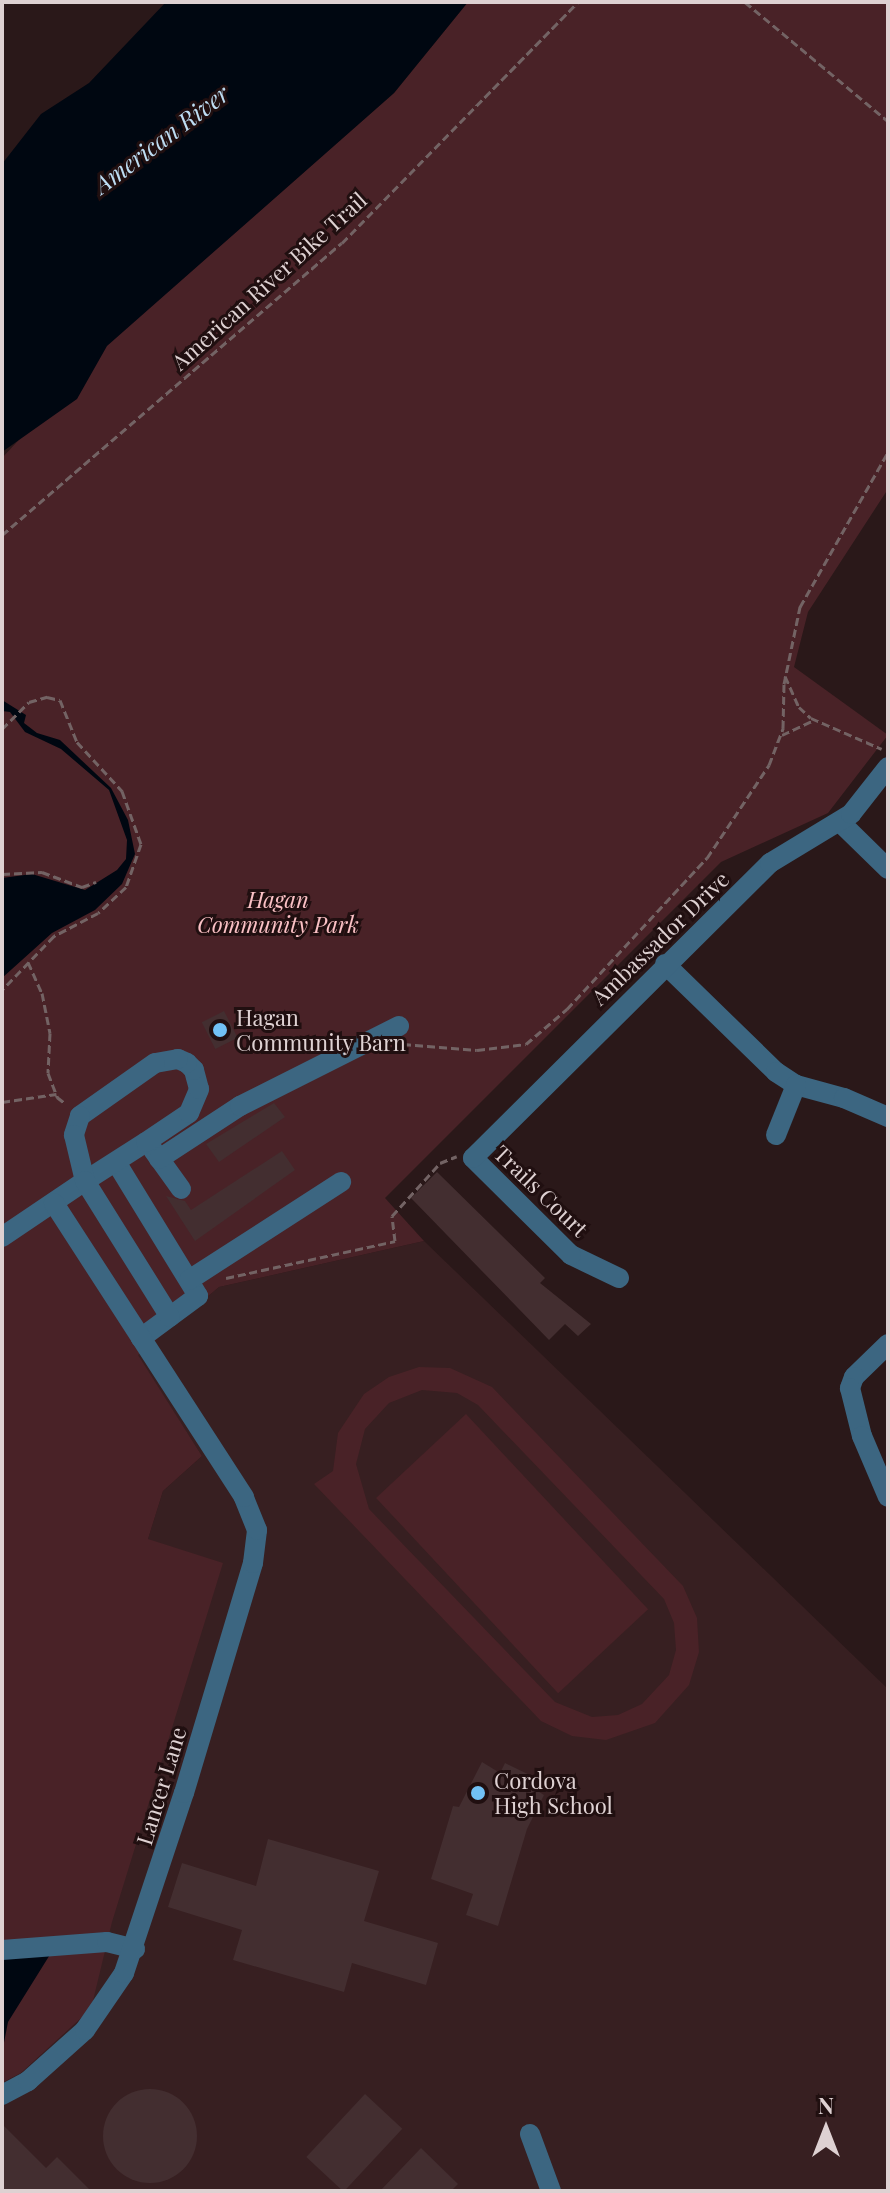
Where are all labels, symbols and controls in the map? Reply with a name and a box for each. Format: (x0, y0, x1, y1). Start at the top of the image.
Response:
water label: American River (88, 79, 234, 199)
street label: American River Bike Trail (166, 186, 372, 376)
street label: Ambassador Drive (586, 866, 734, 1010)
park label: Hagan Community Park (197, 886, 359, 938)
place label: Hagan Community Barn (236, 1004, 407, 1056)
marker: Hagan Community Barn (211, 1021, 229, 1039)
street label: Trails Court (489, 1140, 593, 1242)
street label: Lancer Lane (131, 1724, 191, 1848)
place label: Cordova High School (494, 1767, 613, 1818)
marker: Cordova High School (469, 1784, 487, 1802)
north arrow (786, 2089, 866, 2169)
text: N (818, 2090, 834, 2120)

